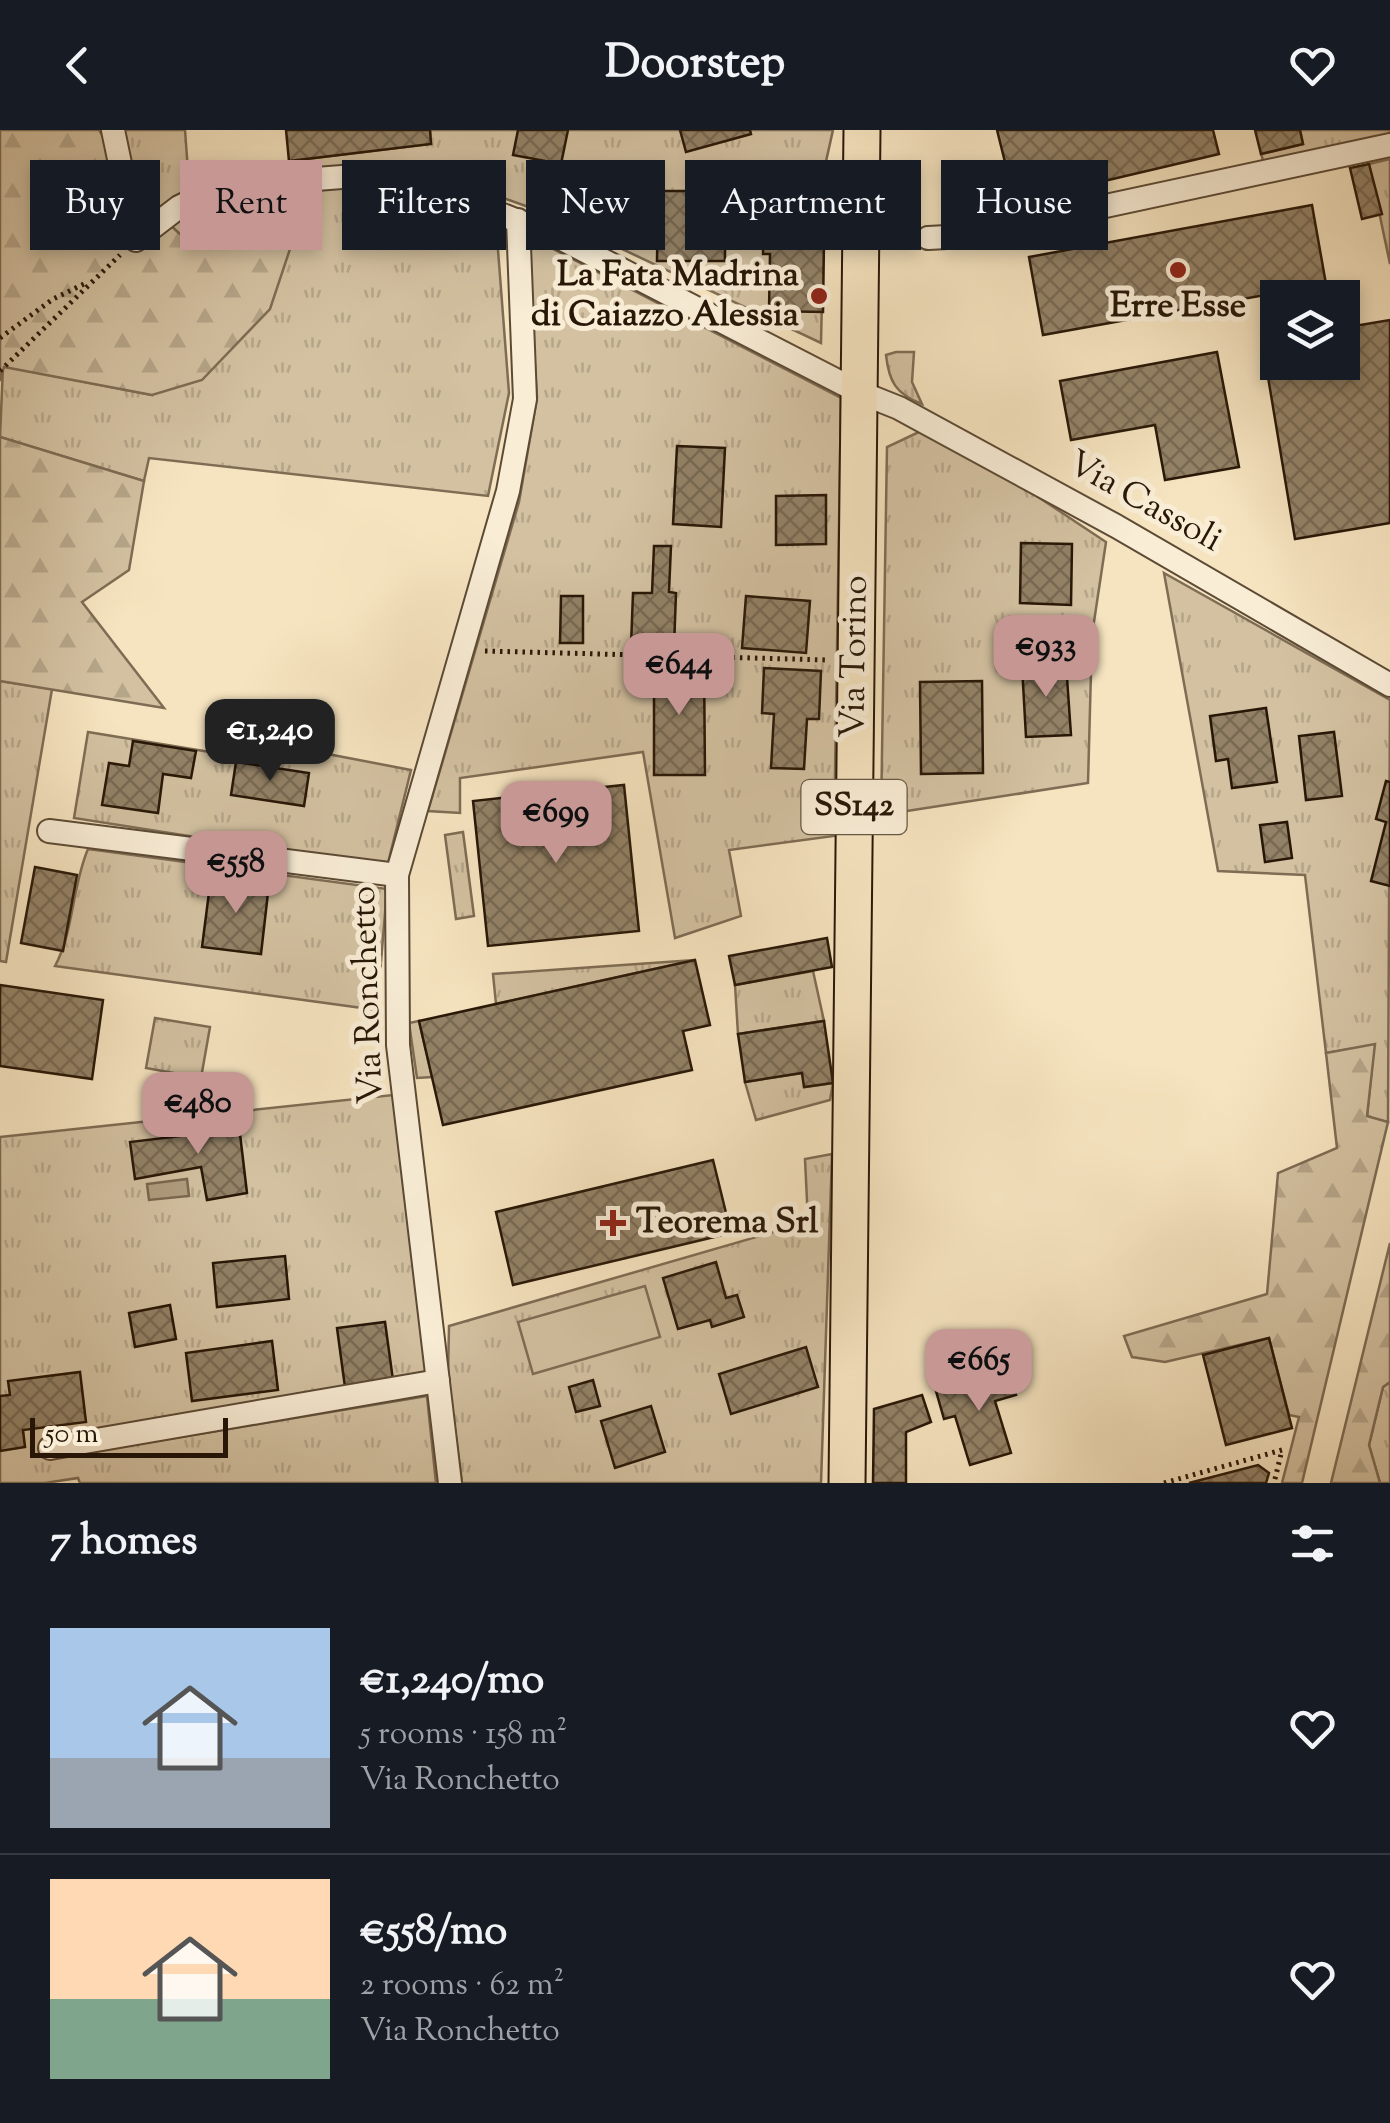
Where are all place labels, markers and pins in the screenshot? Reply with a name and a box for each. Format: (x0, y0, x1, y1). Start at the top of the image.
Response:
place label: La Fata Madrina di Caiazzo Alessia (531, 251, 799, 342)
marker: Erre Esse (1167, 259, 1189, 281)
place label: Erre Esse (1110, 282, 1246, 333)
marker: La Fata Madrina di Caiazzo Alessia (808, 285, 830, 307)
pin: €933 (987, 615, 1105, 700)
pin: €644 (620, 633, 738, 718)
pin: €1,240 (189, 699, 351, 784)
pin: €699 (497, 781, 615, 866)
pin: €558 (177, 831, 295, 916)
pin: €480 (139, 1072, 257, 1157)
place label: Teorema Srl (636, 1198, 819, 1249)
marker: Teorema Srl (600, 1210, 626, 1236)
pin: €665 (920, 1329, 1038, 1414)

